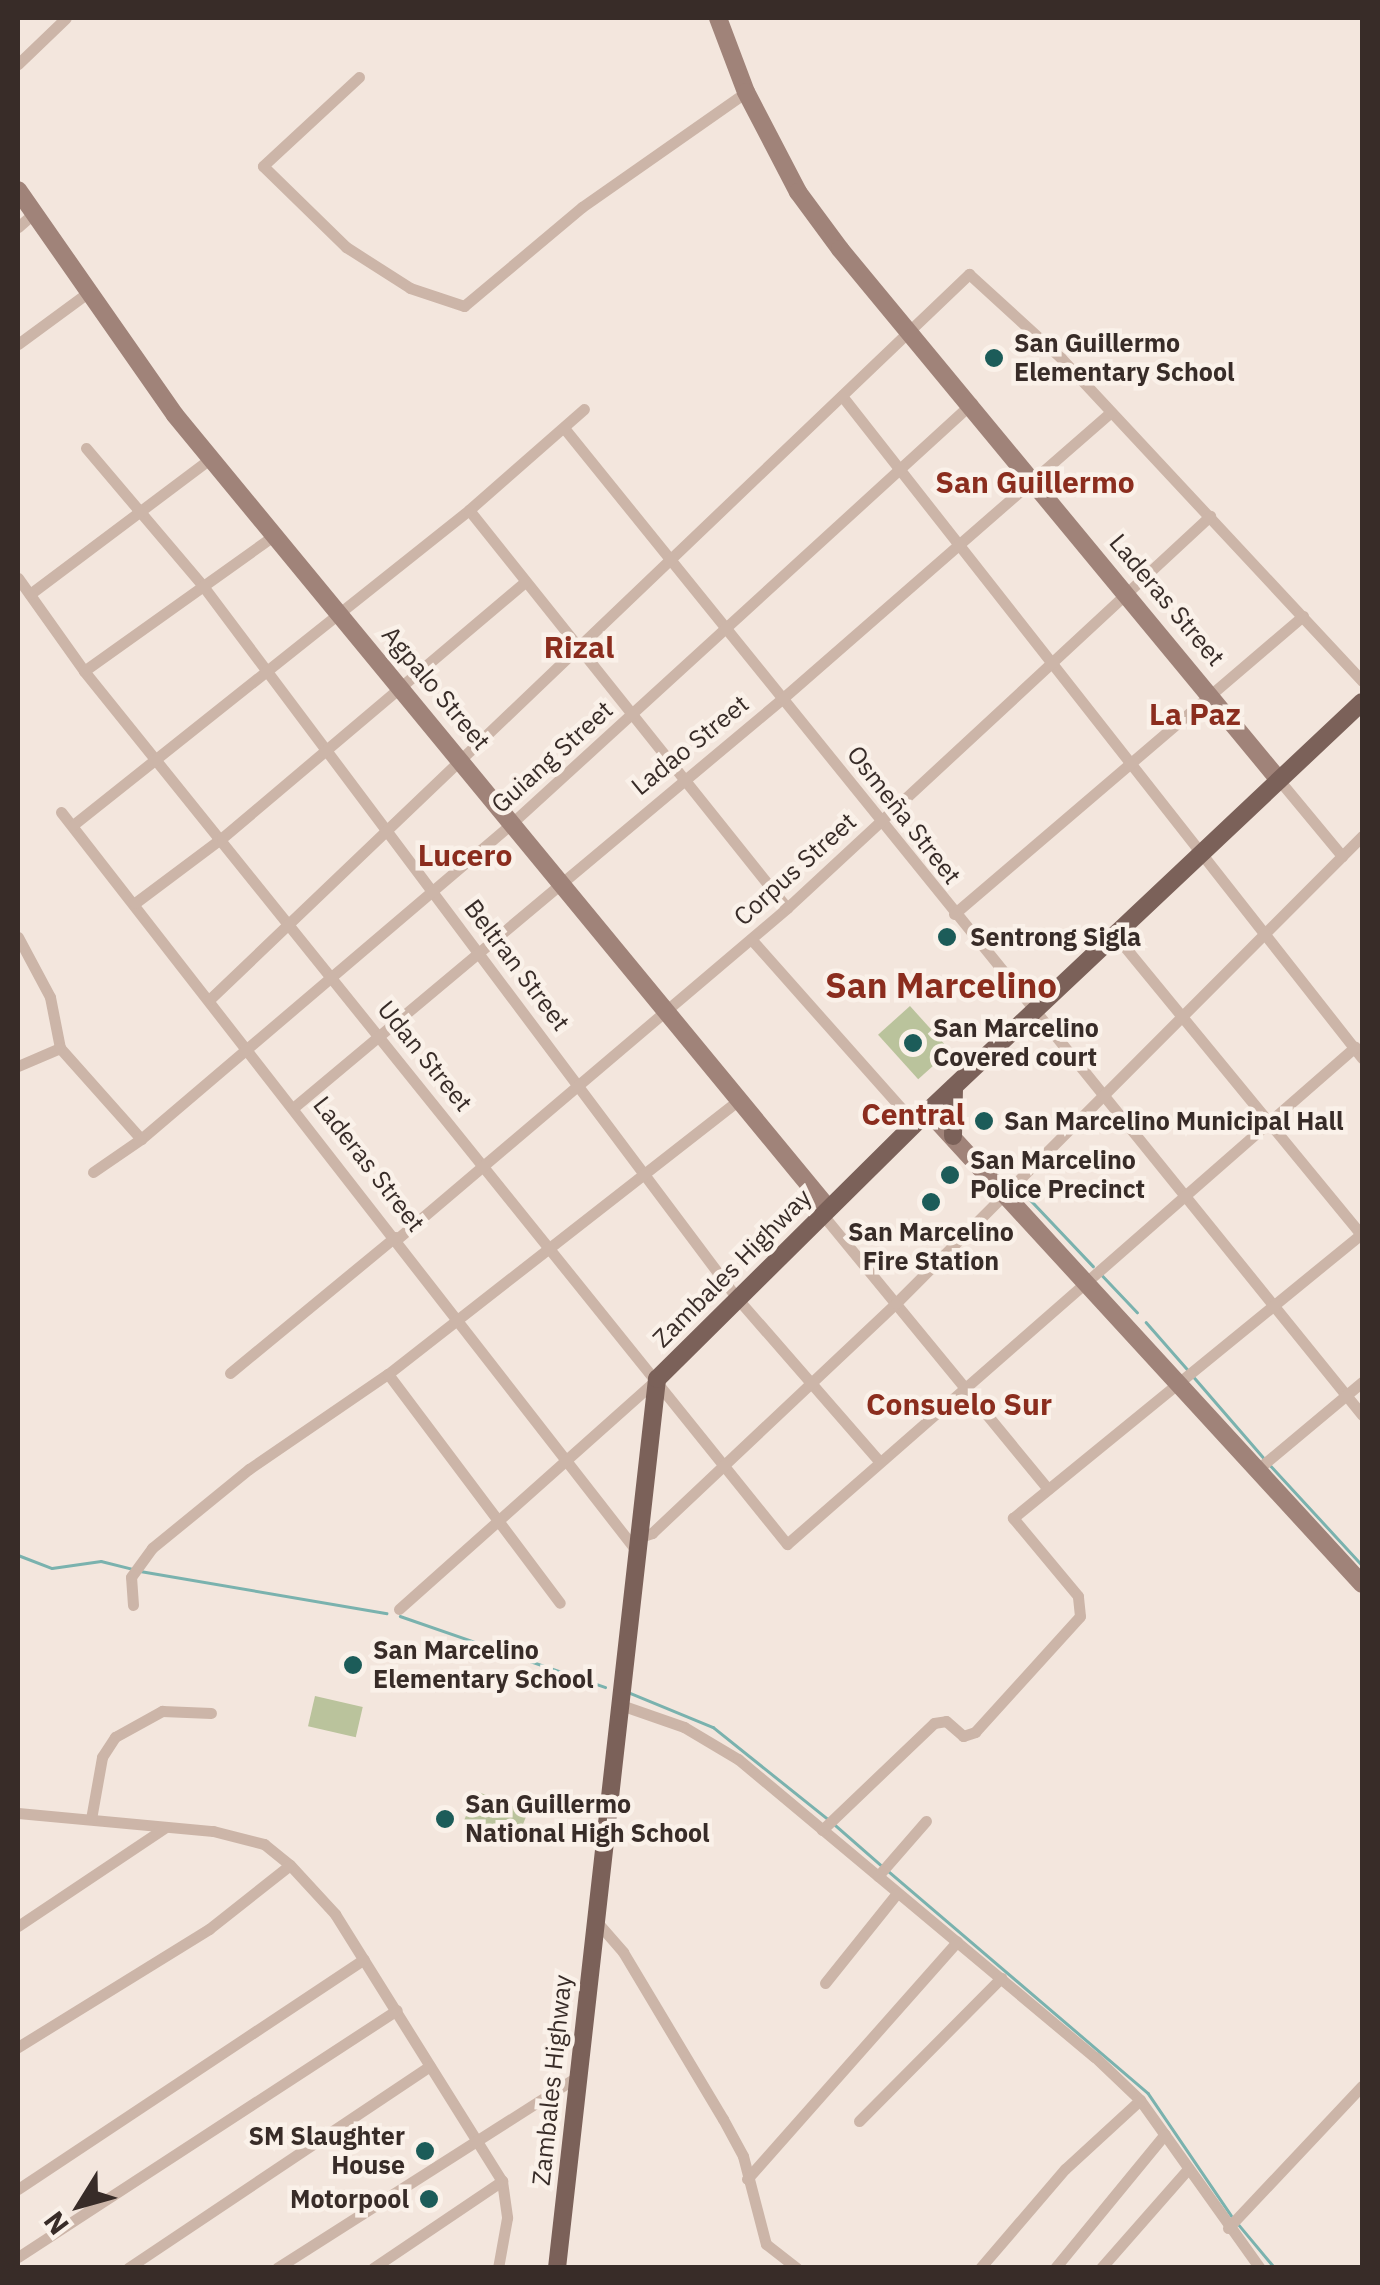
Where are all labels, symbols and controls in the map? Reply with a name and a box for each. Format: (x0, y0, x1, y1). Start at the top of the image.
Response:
place label: San Guillermo Elementary School (1014, 329, 1235, 388)
marker: San Guillermo Elementary School (983, 347, 1005, 369)
district label: San Guillermo (935, 464, 1135, 500)
street label: Laderas Street (1103, 528, 1231, 672)
street label: Agpalo Street (376, 620, 496, 756)
district label: Rizal (544, 629, 614, 665)
street label: Ladao Street (625, 689, 755, 801)
street label: Guiang Street (485, 695, 619, 819)
district label: La Paz (1149, 696, 1241, 732)
street label: Osmeña Street (841, 740, 967, 890)
street label: Corpus Street (728, 806, 862, 932)
district label: Lucero (418, 837, 512, 873)
street label: Beltran Street (458, 893, 576, 1037)
place label: Sentrong Sigla (970, 922, 1141, 952)
marker: Sentrong Sigla (934, 924, 960, 950)
district label: San Marcelino (825, 964, 1057, 1006)
street label: Udan Street (371, 995, 479, 1117)
place label: San Marcelino Covered court (933, 1014, 1099, 1073)
marker: San Marcelino Covered court (902, 1032, 924, 1054)
street label: Laderas Street (307, 1090, 431, 1238)
district label: Central (861, 1096, 965, 1132)
place label: San Marcelino Municipal Hall (1004, 1106, 1343, 1136)
marker: San Marcelino Municipal Hall (973, 1110, 995, 1132)
place label: San Marcelino Police Precinct (970, 1146, 1145, 1205)
marker: San Marcelino Police Precinct (939, 1164, 961, 1186)
street label: Zambales Highway (646, 1182, 818, 1354)
marker: San Marcelino Fire Station (920, 1191, 942, 1213)
place label: San Marcelino Fire Station (848, 1218, 1014, 1277)
district label: Consuelo Sur (866, 1386, 1052, 1422)
place label: San Marcelino Elementary School (373, 1636, 594, 1695)
marker: San Marcelino Elementary School (342, 1654, 364, 1676)
place label: San Guillermo National High School (465, 1790, 710, 1849)
marker: San Guillermo National High School (434, 1808, 456, 1830)
street label: Zambales Highway (526, 1973, 578, 2187)
place label: SM Slaughter House (248, 2122, 405, 2181)
marker: SM Slaughter House (414, 2140, 436, 2162)
north arrow (30, 2155, 130, 2255)
place label: Motorpool (290, 2184, 409, 2214)
marker: Motorpool (418, 2188, 440, 2210)
text: N (35, 2204, 77, 2243)

